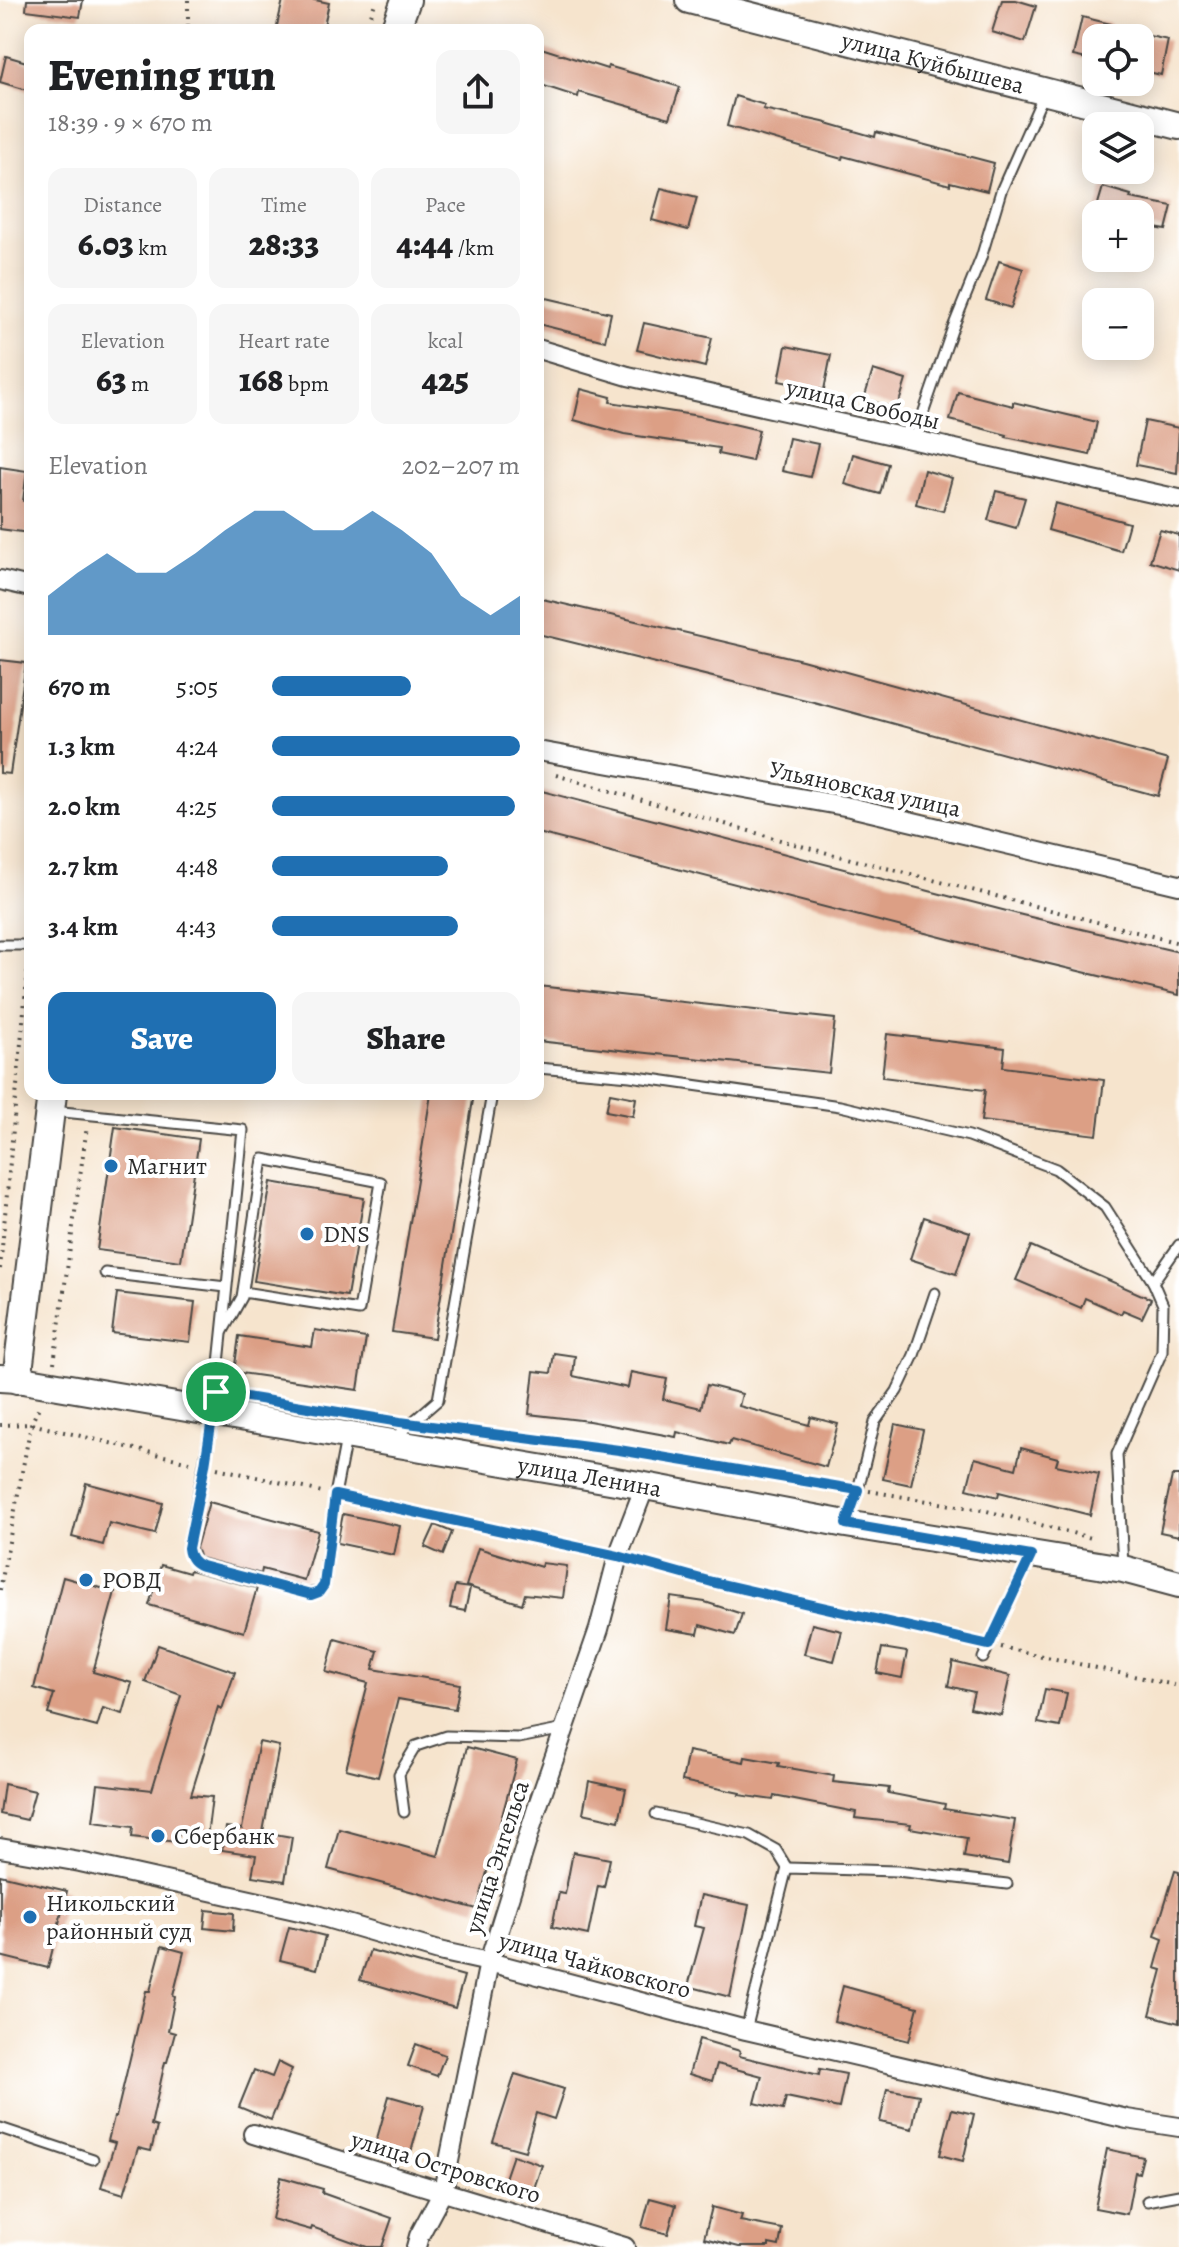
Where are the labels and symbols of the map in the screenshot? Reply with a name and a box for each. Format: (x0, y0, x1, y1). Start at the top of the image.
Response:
street label: улица Куйбышева (837, 24, 1028, 102)
street label: улица Свободы (782, 371, 943, 437)
street label: Ульяновская улица (766, 753, 964, 825)
place label: Магнит (127, 1150, 207, 1182)
marker: Магнит (102, 1157, 120, 1175)
place label: DNS (323, 1218, 370, 1250)
marker: DNS (298, 1225, 316, 1243)
pin (182, 1358, 250, 1426)
street label: улица Ленина (514, 1448, 664, 1505)
place label: РОВД (102, 1564, 162, 1596)
marker: РОВД (77, 1571, 95, 1589)
street label: улица Энгельса (457, 1776, 537, 1939)
place label: Сбербанк (174, 1820, 275, 1852)
marker: Сбербанк (149, 1827, 167, 1845)
place label: Никольский районный суд (46, 1887, 192, 1947)
marker: Никольский районный суд (21, 1908, 39, 1926)
street label: улица Чайковского (495, 1924, 694, 2006)
street label: улица Островского (346, 2123, 545, 2211)

